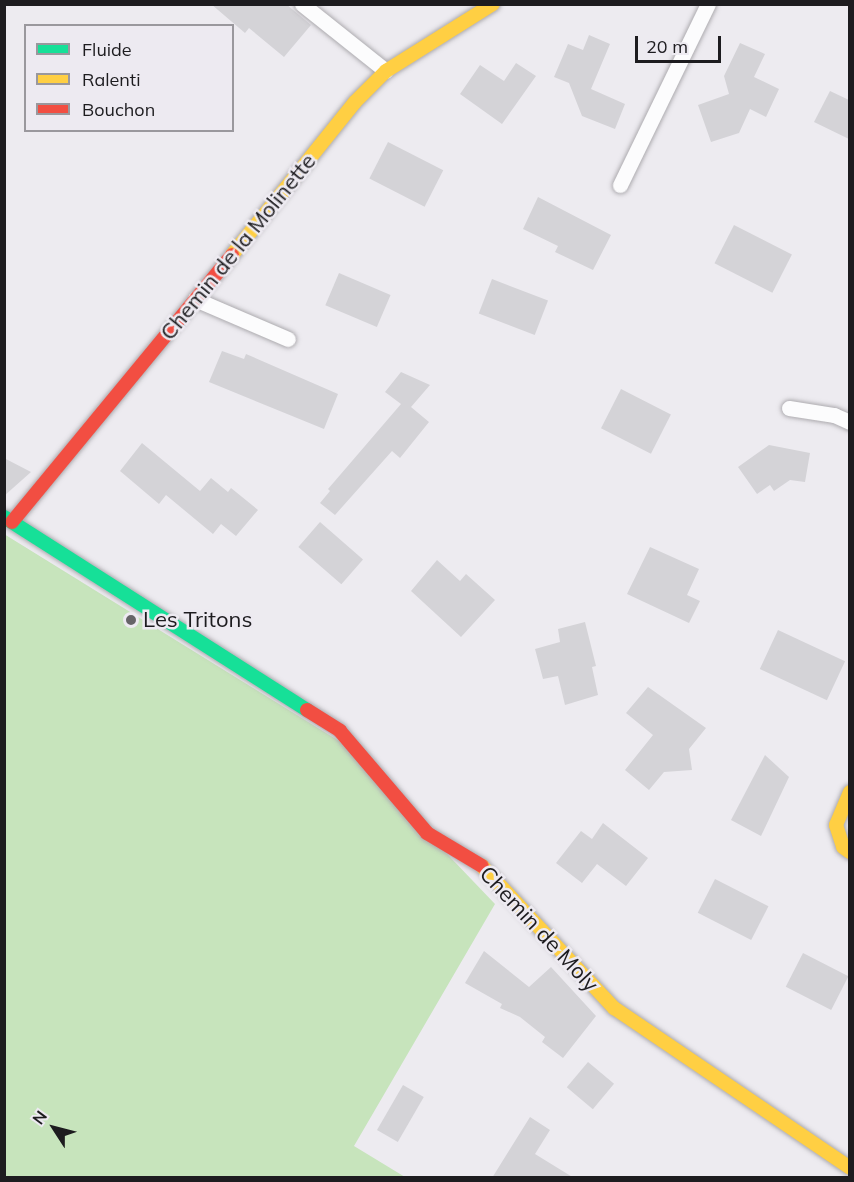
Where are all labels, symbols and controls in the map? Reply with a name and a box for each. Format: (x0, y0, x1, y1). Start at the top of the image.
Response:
legend (24, 24, 234, 132)
scale bar (638, 24, 724, 62)
text: 20 m (646, 35, 688, 58)
text: Fluide (82, 38, 132, 61)
text: Ralenti (82, 68, 140, 91)
text: Bouchon (82, 98, 155, 121)
street label: Chemin de la Molinette (155, 149, 321, 345)
place label: Les Tritons (143, 607, 252, 633)
marker: Les Tritons (124, 613, 138, 627)
street label: Chemin de Moly (474, 861, 604, 997)
north arrow (24, 1098, 84, 1158)
text: N (28, 1107, 51, 1128)

